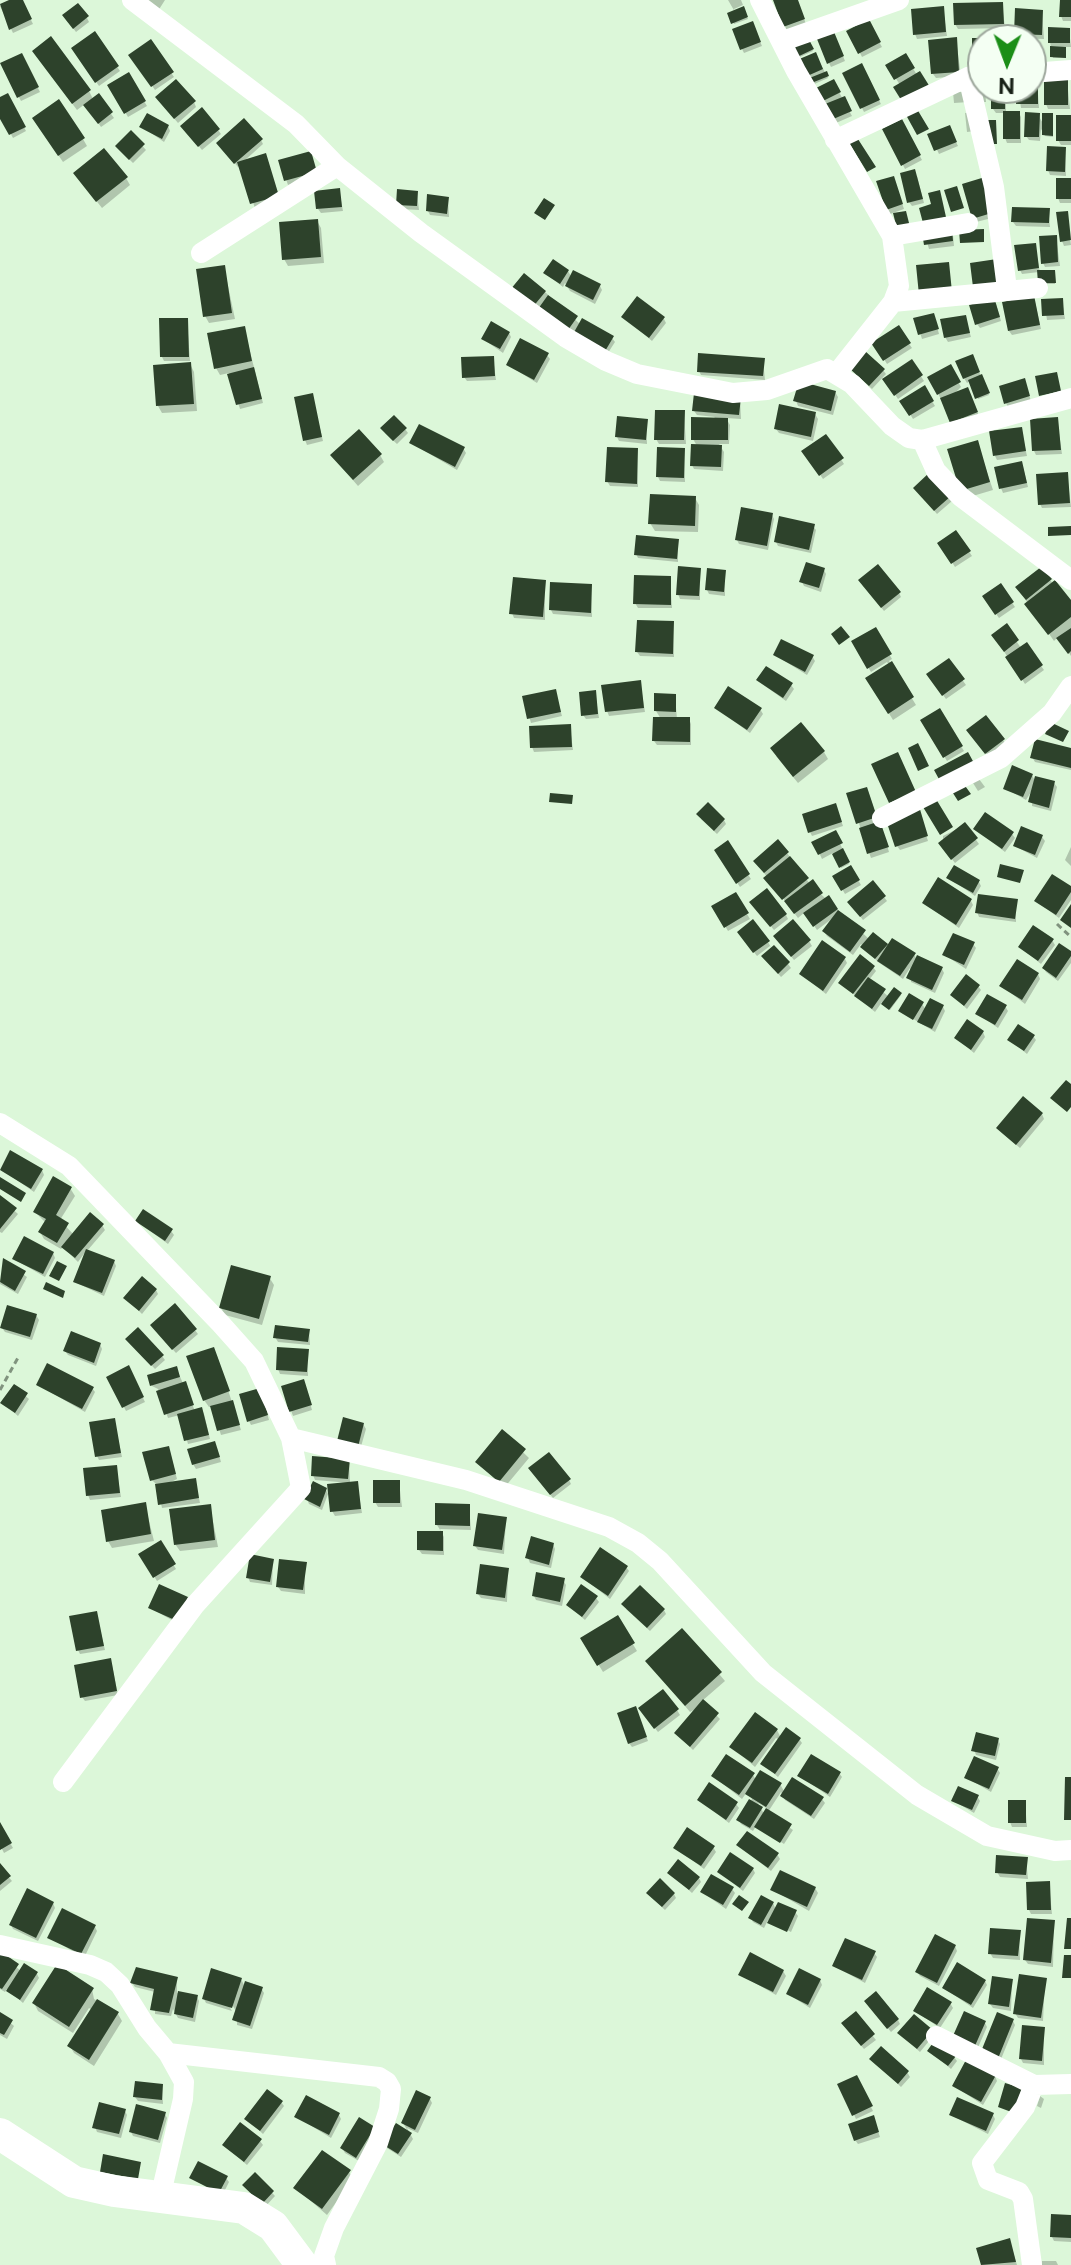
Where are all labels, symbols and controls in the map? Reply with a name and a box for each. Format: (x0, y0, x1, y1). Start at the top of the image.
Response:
north arrow (967, 24, 1047, 104)
text: N (998, 73, 1015, 99)

